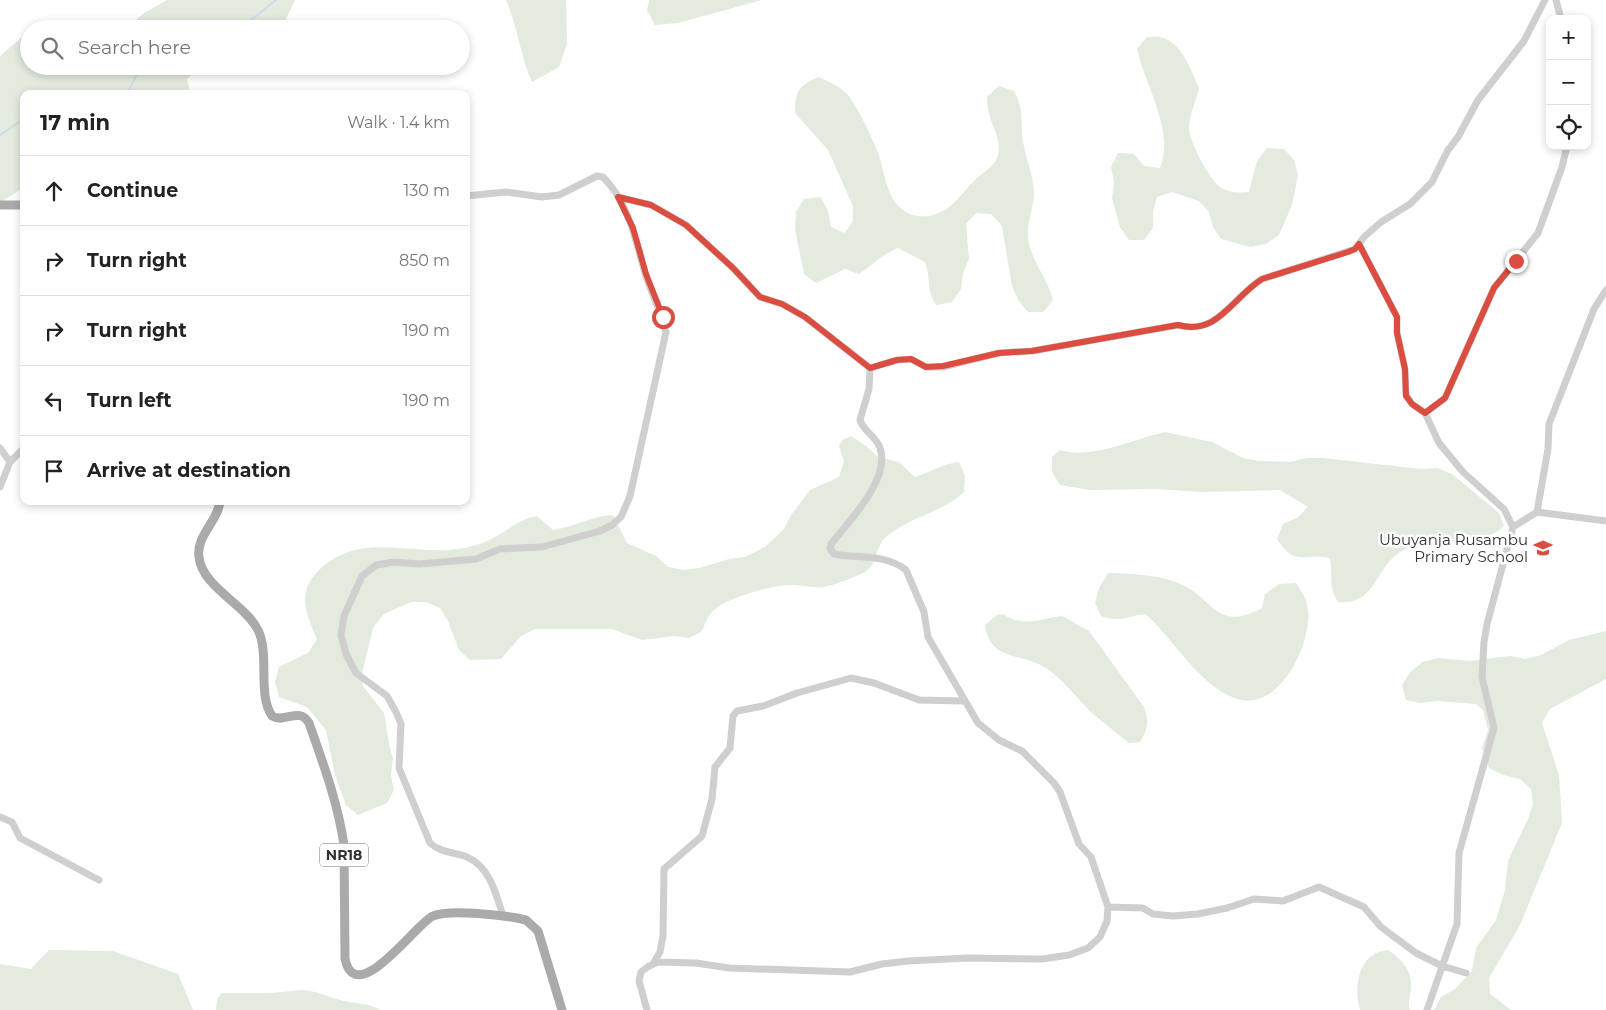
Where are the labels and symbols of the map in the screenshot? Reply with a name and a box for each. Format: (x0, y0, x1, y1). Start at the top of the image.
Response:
route end (1505, 250, 1528, 273)
route start (652, 306, 675, 329)
place label: Ubuyanja Rusambu Primary School (1379, 530, 1528, 566)
school or university icon: Ubuyanja Rusambu Primary School (1532, 537, 1554, 559)
road number: NR18 (320, 844, 368, 866)

